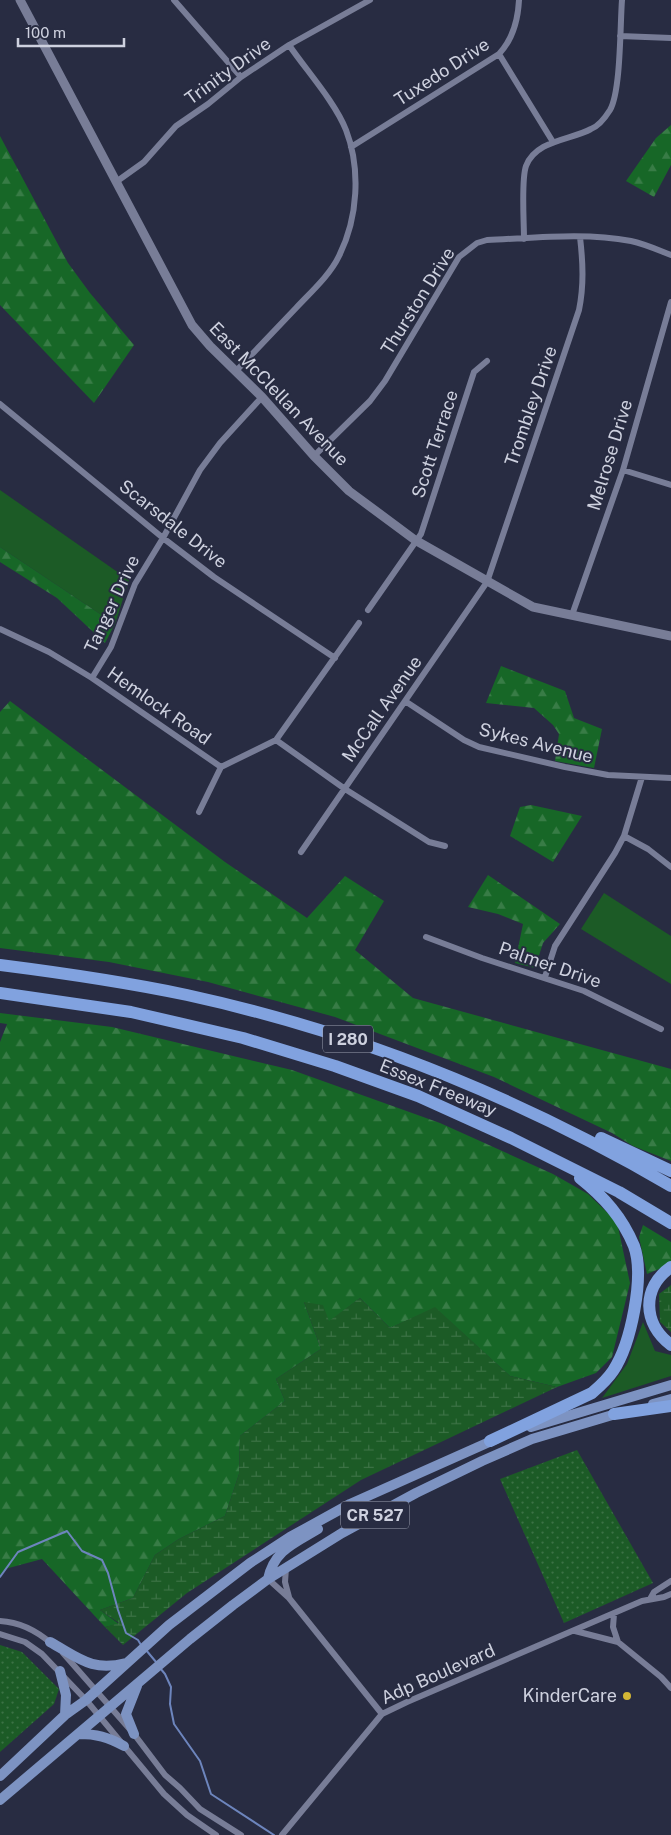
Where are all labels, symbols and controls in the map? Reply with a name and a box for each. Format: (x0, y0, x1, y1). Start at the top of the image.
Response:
scale bar (18, 15, 124, 47)
text: 100 m (25, 24, 66, 41)
street label: Trinity Drive (181, 33, 275, 109)
street label: Tuxedo Drive (391, 33, 493, 110)
street label: Thurston Drive (376, 243, 459, 358)
street label: East McClellan Avenue (205, 317, 353, 470)
street label: Trombley Drive (500, 343, 561, 469)
street label: Scott Terrace (407, 387, 462, 500)
street label: Melrose Drive (583, 397, 636, 513)
street label: Scarsdale Drive (115, 475, 231, 572)
street label: Tanger Drive (80, 552, 143, 656)
street label: McCall Avenue (337, 652, 426, 766)
street label: Hemlock Road (104, 662, 215, 749)
street label: Sykes Avenue (477, 718, 595, 767)
street label: Palmer Drive (496, 937, 604, 992)
road number: I 280 (323, 1026, 373, 1052)
street label: Essex Freeway (377, 1055, 500, 1121)
road number: CR 527 (341, 1502, 409, 1528)
street label: Adp Boulevard (377, 1639, 498, 1708)
place label: KinderCare (522, 1685, 617, 1706)
marker: KinderCare (621, 1690, 633, 1702)

